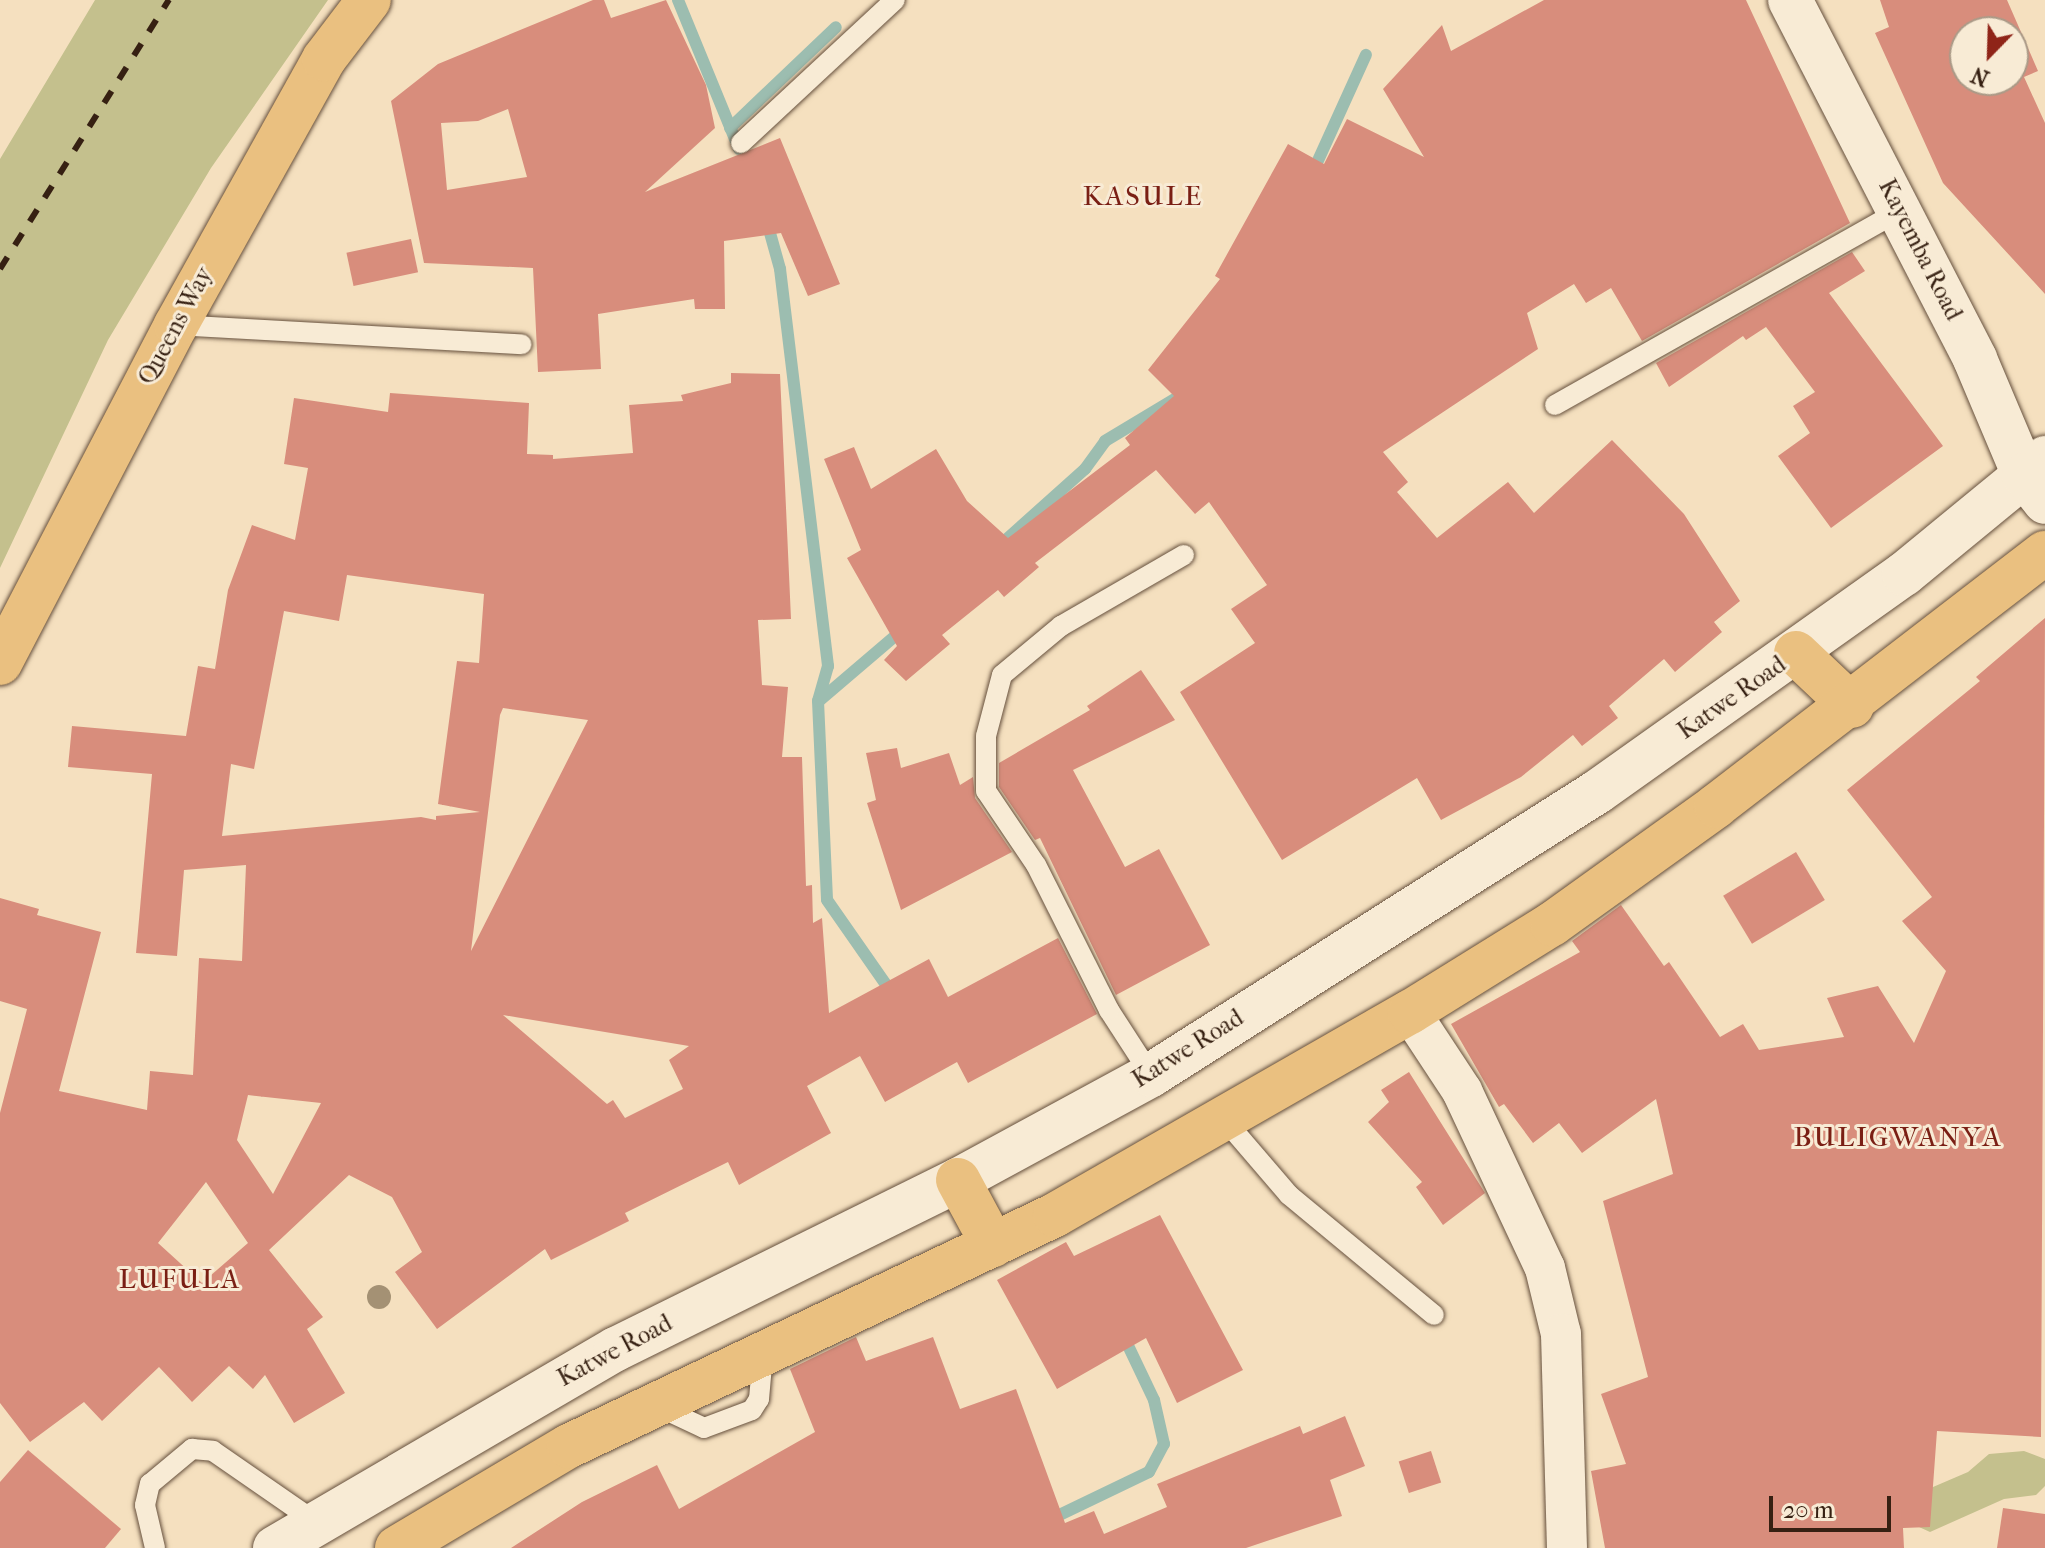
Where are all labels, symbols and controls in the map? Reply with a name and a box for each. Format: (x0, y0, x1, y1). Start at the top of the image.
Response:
north arrow (1949, 16, 2029, 96)
text: N (1968, 61, 1993, 91)
street label: Kayemba Road (1872, 175, 1968, 325)
district label: KASULE (1083, 179, 1203, 213)
street label: Queens Way (133, 262, 219, 390)
street label: Katwe Road (1672, 650, 1792, 746)
street label: Katwe Road (1127, 1004, 1249, 1094)
district label: BULIGWANYA (1793, 1120, 2003, 1154)
district label: LUFULA (119, 1262, 241, 1296)
street label: Katwe Road (553, 1309, 677, 1393)
scale bar (1773, 1480, 1895, 1530)
text: 20 m (1783, 1496, 1834, 1524)

